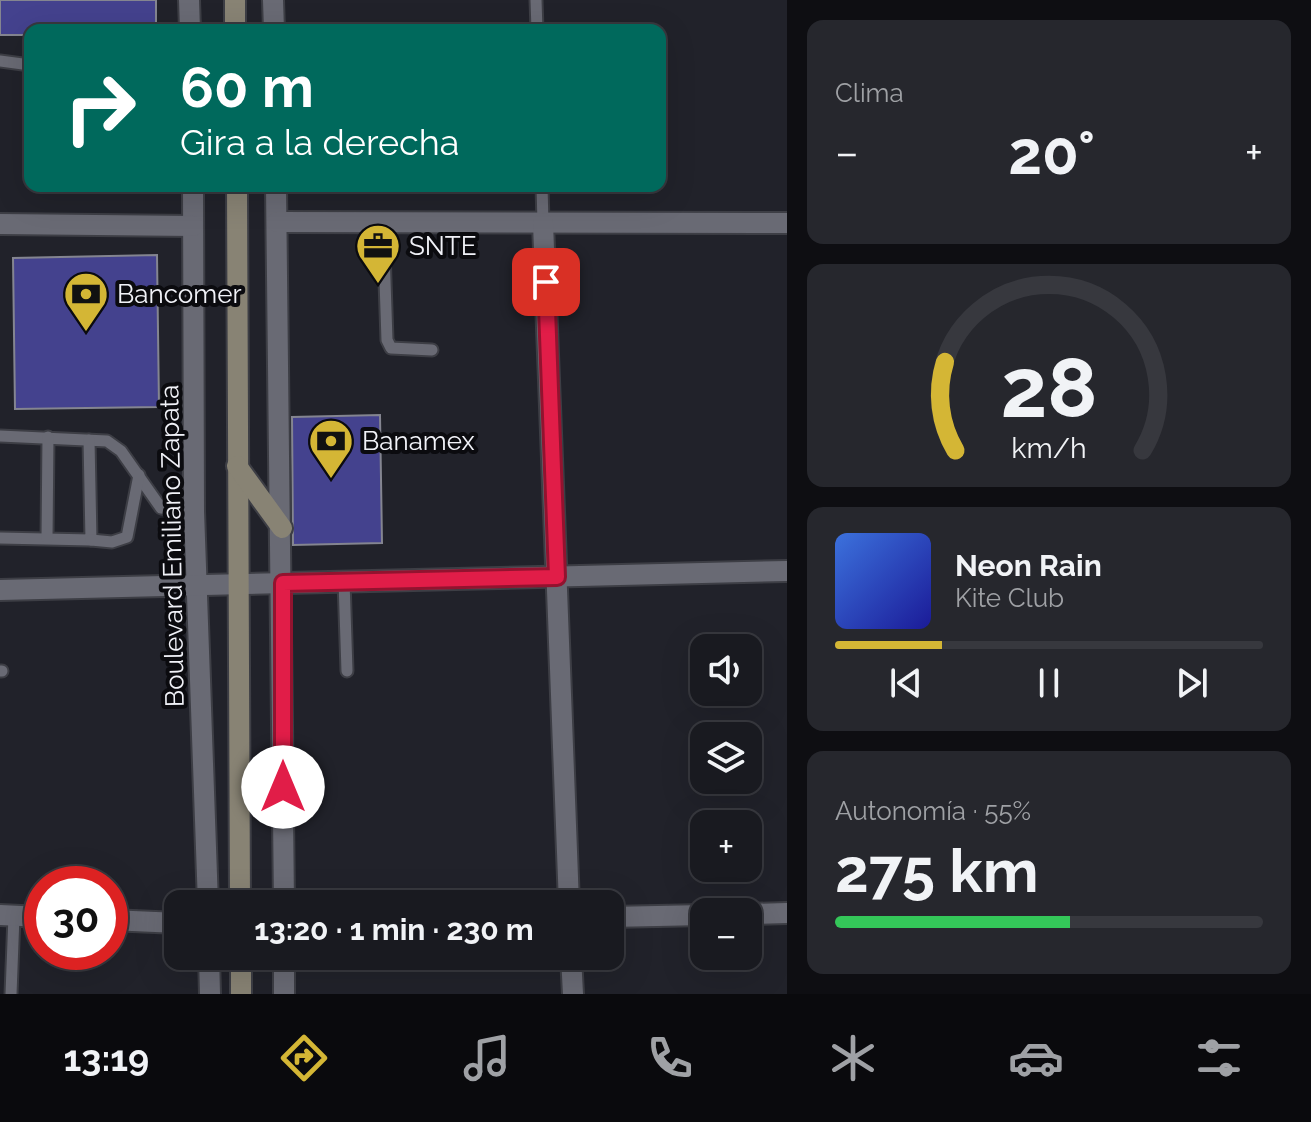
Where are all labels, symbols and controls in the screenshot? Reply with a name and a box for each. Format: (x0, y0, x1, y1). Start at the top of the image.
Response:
text: 60 m (180, 54, 314, 120)
icon: right (48, 56, 152, 160)
text: Clima (835, 78, 904, 108)
text: 20° (1008, 118, 1095, 188)
text: Gira a la derecha (180, 121, 459, 163)
text: − (835, 127, 859, 178)
text: + (1245, 127, 1263, 178)
office icon: SNTE (354, 222, 402, 285)
place label: SNTE (409, 231, 477, 261)
pin (512, 248, 580, 316)
icon: arrive (524, 260, 568, 304)
bank icon: Bancomer (62, 270, 110, 333)
place label: Bancomer (117, 279, 242, 309)
text: 28 (1000, 339, 1098, 436)
street label: Boulevard Emiliano Zapata (154, 385, 190, 707)
bank icon: Banamex (307, 417, 355, 480)
place label: Banamex (362, 426, 475, 456)
text: km/h (1011, 431, 1087, 465)
text: Neon Rain (955, 548, 1102, 583)
text: Kite Club (955, 583, 1064, 613)
map controls (690, 634, 762, 970)
button: sound (690, 634, 762, 706)
icon: previous (884, 661, 928, 705)
icon: pause (1027, 661, 1071, 705)
icon: next (1170, 661, 1214, 705)
button: layers (690, 722, 762, 794)
position arrow (241, 745, 325, 829)
text: Autonomía · 55% (835, 796, 1031, 826)
button: + (690, 810, 762, 882)
text: 275 km (835, 836, 1039, 906)
speed limit sign: 30 (24, 866, 128, 970)
button: − (690, 898, 762, 970)
text: 13:20 · 1 min · 230 m (254, 912, 534, 947)
icon: directions (276, 1030, 332, 1086)
icon: music (459, 1030, 515, 1086)
icon: phone (642, 1030, 698, 1086)
icon: climate (825, 1030, 881, 1086)
icon: car (1008, 1030, 1064, 1086)
icon: filters (1191, 1030, 1247, 1086)
text: 13:19 (64, 1037, 149, 1079)

